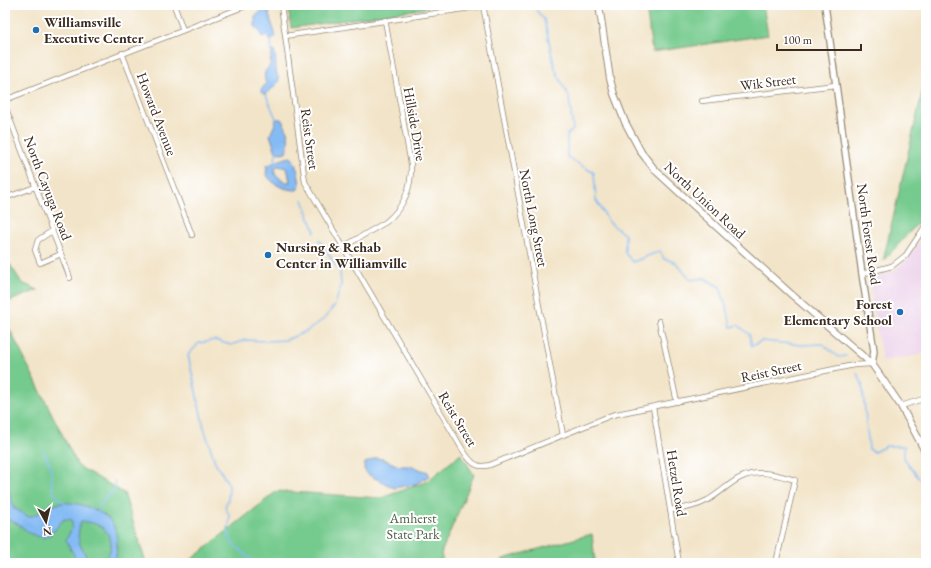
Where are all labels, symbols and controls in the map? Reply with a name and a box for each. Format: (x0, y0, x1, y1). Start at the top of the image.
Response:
place label: Williamsville Executive Center (44, 13, 144, 47)
marker: Williamsville Executive Center (31, 25, 41, 35)
scale bar (777, 26, 861, 52)
text: 100 m (783, 32, 813, 48)
street label: Howard Avenue (133, 70, 181, 159)
street label: Wik Street (739, 70, 798, 94)
street label: Hillside Drive (400, 86, 430, 163)
street label: Reist Street (297, 107, 323, 171)
street label: North Cayuga Road (20, 134, 76, 243)
street label: North Union Road (661, 158, 750, 243)
street label: North Long Street (516, 168, 552, 269)
street label: North Forest Road (853, 182, 885, 287)
place label: Nursing & Rehab Center in Williamville (276, 238, 407, 272)
marker: Nursing & Rehab Center in Williamville (263, 250, 273, 260)
place label: Forest Elementary School (784, 295, 893, 329)
marker: Forest Elementary School (895, 307, 905, 317)
street label: Reist Street (739, 356, 803, 386)
street label: Reist Street (434, 388, 482, 450)
street label: Hetzel Road (663, 448, 691, 519)
north arrow (26, 502, 66, 542)
park label: Amherst State Park (386, 509, 440, 543)
text: N (42, 524, 53, 539)

